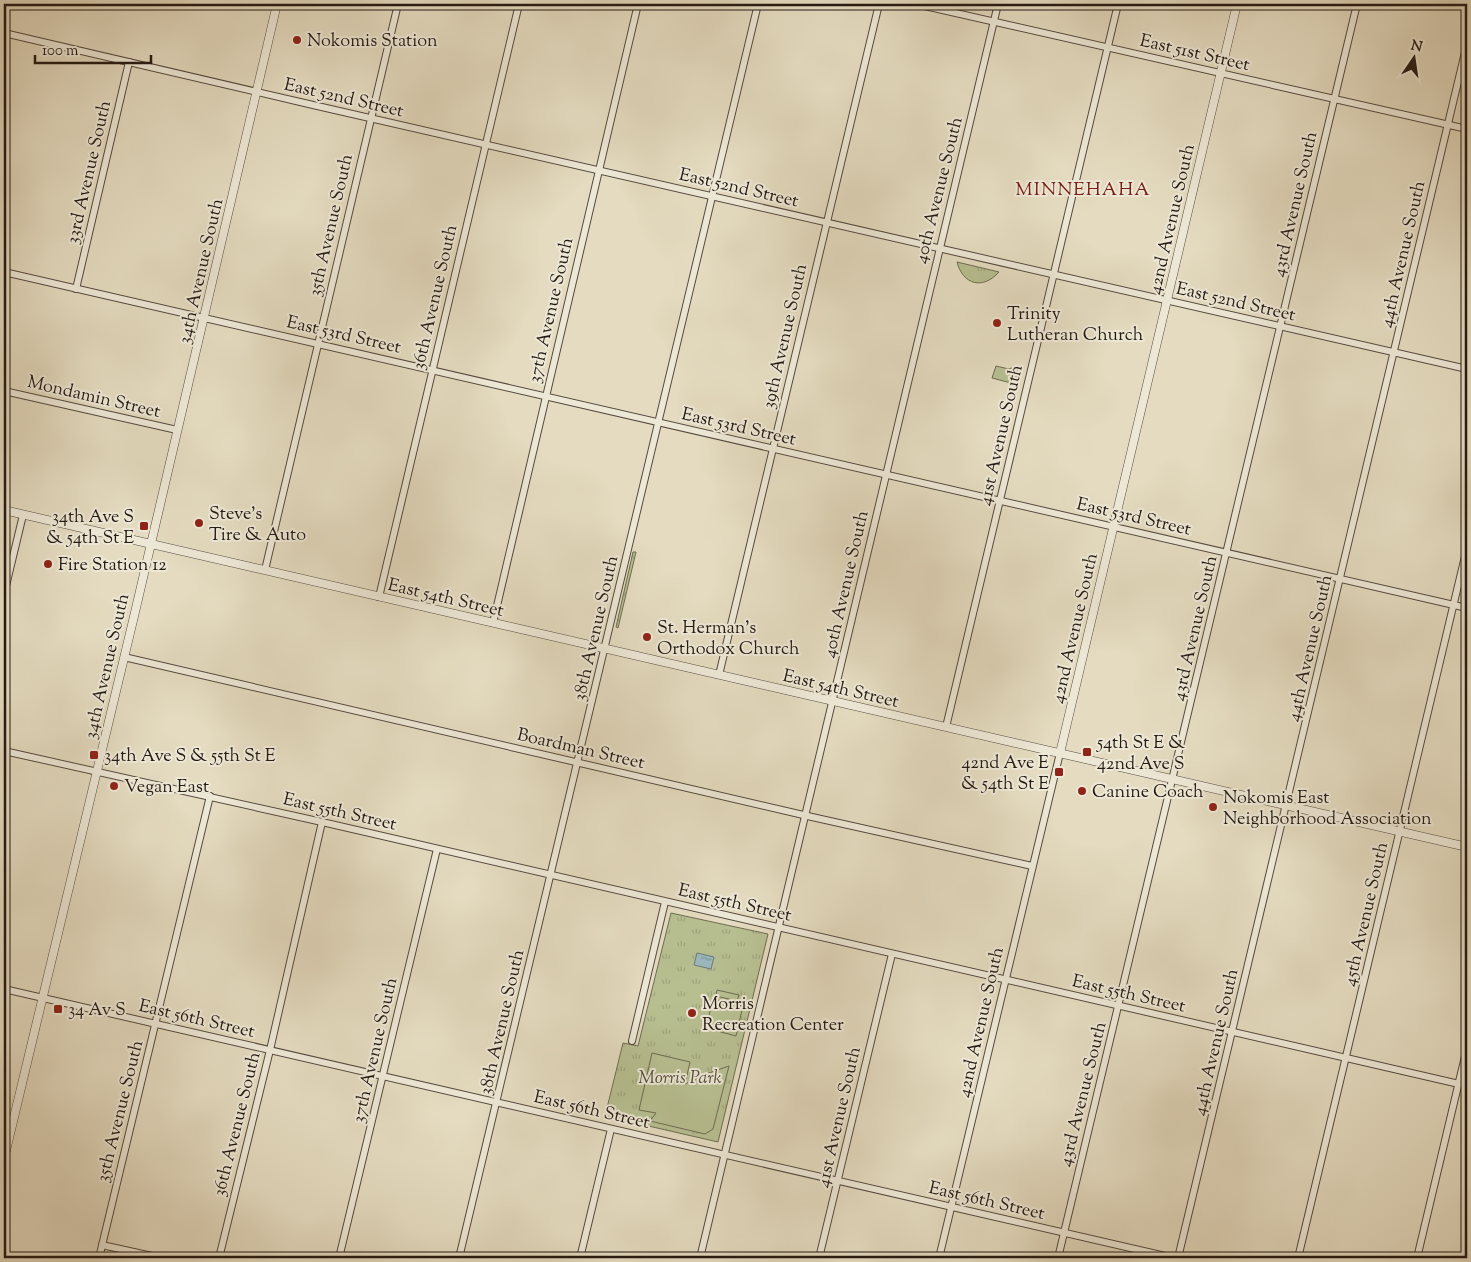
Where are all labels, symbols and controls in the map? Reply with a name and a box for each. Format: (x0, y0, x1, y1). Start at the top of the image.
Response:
place label: Nokomis Station (307, 29, 438, 55)
street label: East 51st Street (1137, 29, 1252, 79)
scale bar (35, 32, 151, 64)
north arrow (1388, 32, 1438, 82)
marker: Nokomis Station (291, 34, 303, 46)
text: N (1409, 36, 1424, 58)
text: 100 m (42, 41, 79, 62)
street label: East 52nd Street (281, 73, 406, 125)
street label: 33rd Avenue South (61, 98, 119, 247)
street label: 40th Avenue South (909, 114, 971, 267)
street label: 43rd Avenue South (1267, 129, 1325, 280)
street label: 42nd Avenue South (1143, 141, 1203, 297)
street label: 35th Avenue South (303, 151, 361, 299)
street label: East 52nd Street (676, 163, 801, 215)
district label: MINNEHAHA (1015, 177, 1151, 204)
street label: 44th Avenue South (1374, 178, 1434, 331)
street label: 34th Avenue South (173, 196, 231, 347)
street label: 36th Avenue South (407, 222, 465, 373)
street label: 37th Avenue South (523, 235, 581, 386)
street label: 39th Avenue South (757, 261, 815, 411)
street label: East 52nd Street (1173, 277, 1298, 329)
place label: Trinity Lutheran Church (1007, 302, 1144, 349)
street label: East 53rd Street (284, 310, 403, 362)
marker: Trinity Lutheran Church (991, 317, 1003, 329)
street label: 41st Avenue South (973, 362, 1031, 508)
street label: Mondamin Street (24, 370, 163, 426)
street label: East 53rd Street (679, 402, 798, 454)
street label: East 53rd Street (1074, 492, 1193, 544)
place label: Steve's Tire & Auto (209, 502, 306, 549)
place label: 34th Ave S & 54th St E (46, 505, 134, 552)
street label: 40th Avenue South (817, 508, 877, 661)
marker: Steve's Tire & Auto (193, 517, 205, 529)
marker: 34th Ave S & 54th St E (138, 520, 150, 532)
street label: 42nd Avenue South (1046, 550, 1106, 706)
place label: Fire Station 12 (58, 553, 167, 579)
street label: 38th Avenue South (568, 553, 626, 704)
street label: 43rd Avenue South (1167, 553, 1225, 704)
marker: Fire Station 12 (42, 558, 54, 570)
street label: 44th Avenue South (1281, 572, 1341, 725)
street label: East 54th Street (385, 573, 506, 625)
street label: 34th Avenue South (79, 591, 137, 742)
place label: St. Herman's Orthodox Church (657, 616, 800, 663)
marker: St. Herman's Orthodox Church (641, 631, 653, 643)
street label: East 54th Street (780, 664, 901, 716)
street label: Boardman Street (514, 723, 647, 777)
place label: 54th St E & 42nd Ave S (1096, 731, 1185, 778)
place label: 34th Ave S & 55th St E (104, 744, 276, 770)
marker: 54th St E & 42nd Ave S (1081, 746, 1093, 758)
marker: 34th Ave S & 55th St E (88, 749, 100, 761)
place label: 42nd Ave E & 54th St E (961, 751, 1049, 798)
marker: 42nd Ave E & 54th St E (1053, 766, 1065, 778)
place label: Vegan East (124, 775, 209, 801)
marker: Vegan East (108, 780, 120, 792)
place label: Canine Coach (1092, 780, 1204, 806)
marker: Canine Coach (1076, 785, 1088, 797)
place label: Nokomis East Neighborhood Association (1223, 786, 1432, 833)
street label: East 55th Street (280, 787, 399, 839)
marker: Nokomis East Neighborhood Association (1207, 801, 1219, 813)
street label: 45th Avenue South (1338, 839, 1396, 989)
street label: East 55th Street (675, 878, 794, 930)
street label: 42nd Avenue South (952, 944, 1012, 1100)
street label: 38th Avenue South (474, 947, 532, 1098)
street label: 44th Avenue South (1187, 966, 1247, 1119)
street label: East 55th Street (1069, 969, 1188, 1021)
street label: 37th Avenue South (347, 975, 405, 1126)
place label: Morris Recreation Center (702, 992, 844, 1039)
street label: East 56th Street (136, 994, 257, 1046)
place label: 34 Av S (68, 998, 126, 1024)
marker: 34 Av S (52, 1003, 64, 1015)
marker: Morris Recreation Center (686, 1007, 698, 1019)
street label: 43rd Avenue South (1053, 1019, 1115, 1170)
street label: 35th Avenue South (91, 1037, 151, 1185)
street label: 41st Avenue South (811, 1044, 869, 1190)
street label: 36th Avenue South (207, 1049, 269, 1200)
park label: Morris Park (638, 1066, 722, 1092)
street label: East 56th Street (531, 1085, 652, 1137)
street label: East 56th Street (926, 1176, 1047, 1228)

